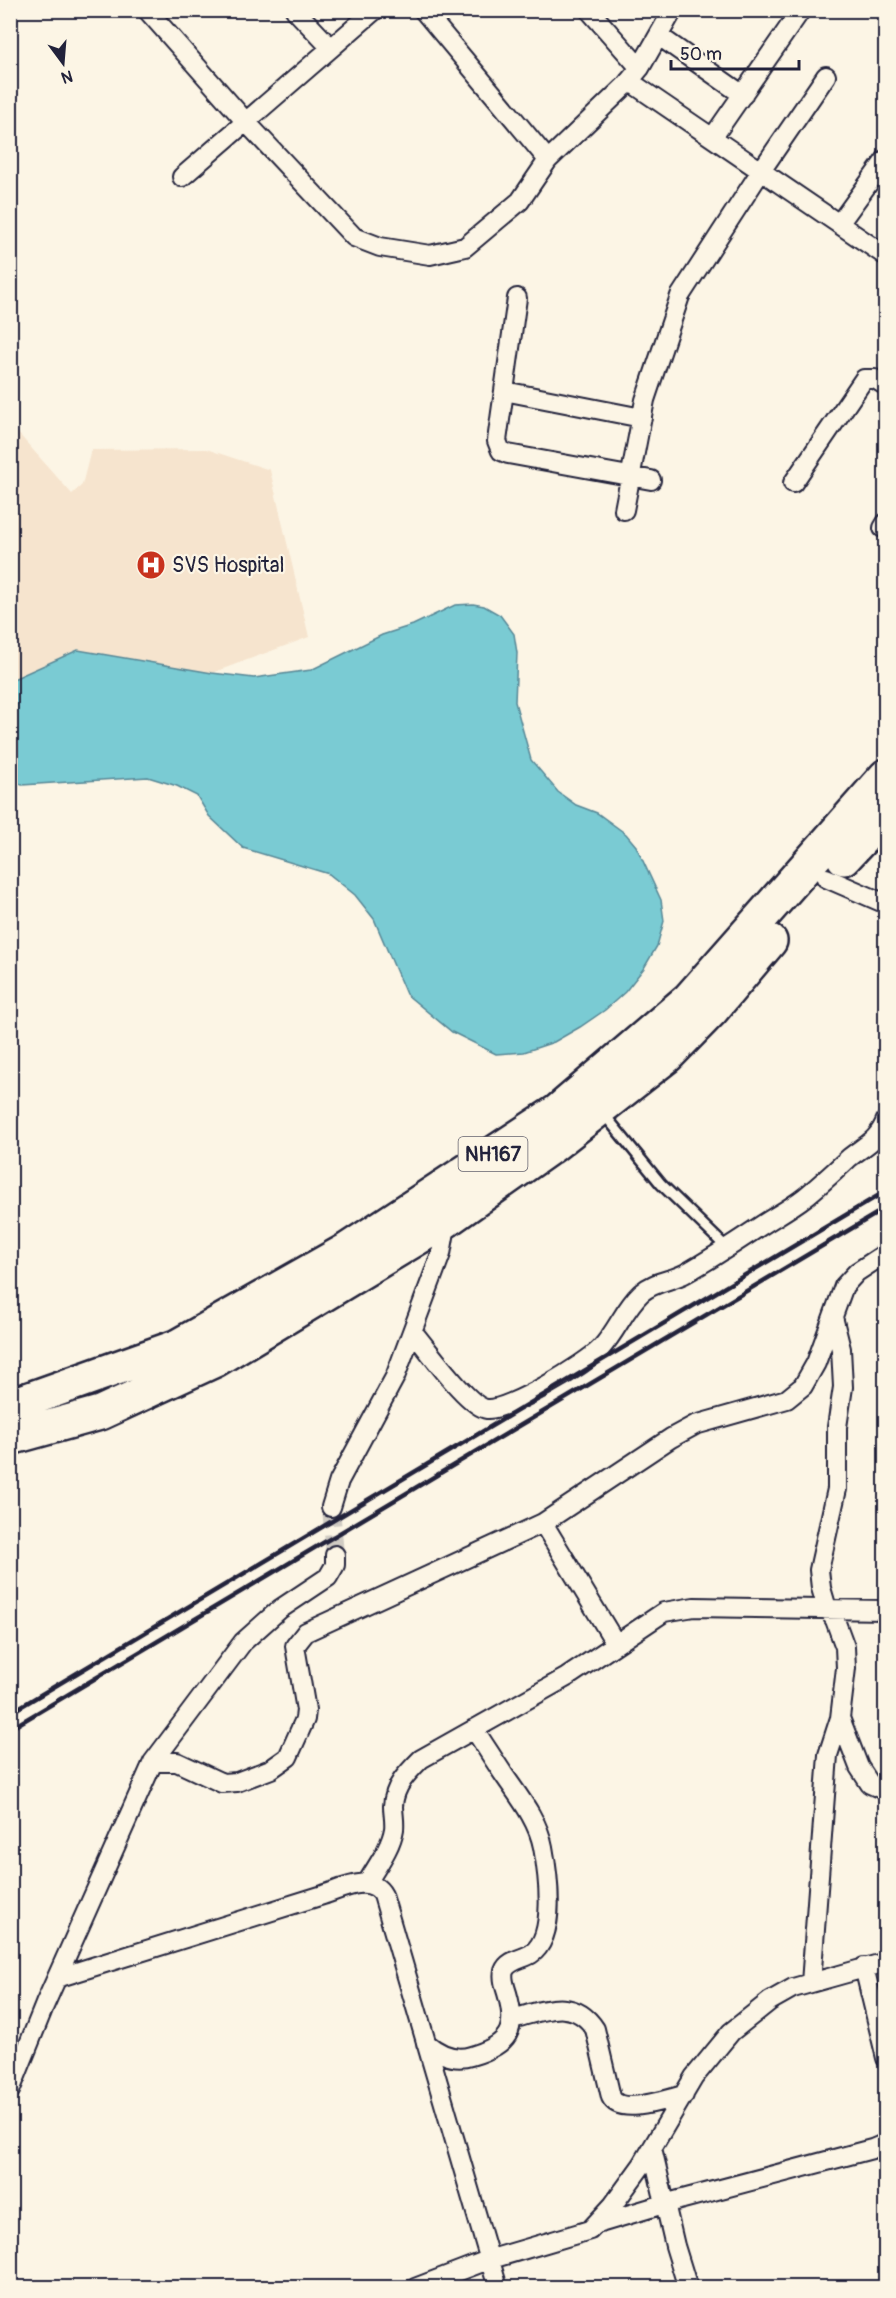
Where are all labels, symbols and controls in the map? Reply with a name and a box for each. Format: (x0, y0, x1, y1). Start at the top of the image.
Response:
north arrow (33, 33, 93, 93)
scale bar (671, 33, 798, 71)
text: 50 m (680, 43, 722, 66)
text: N (59, 65, 75, 88)
hospital icon: SVS Hospital (135, 549, 167, 581)
place label: SVS Hospital (172, 552, 284, 579)
road number: NH167 (458, 1137, 528, 1171)

